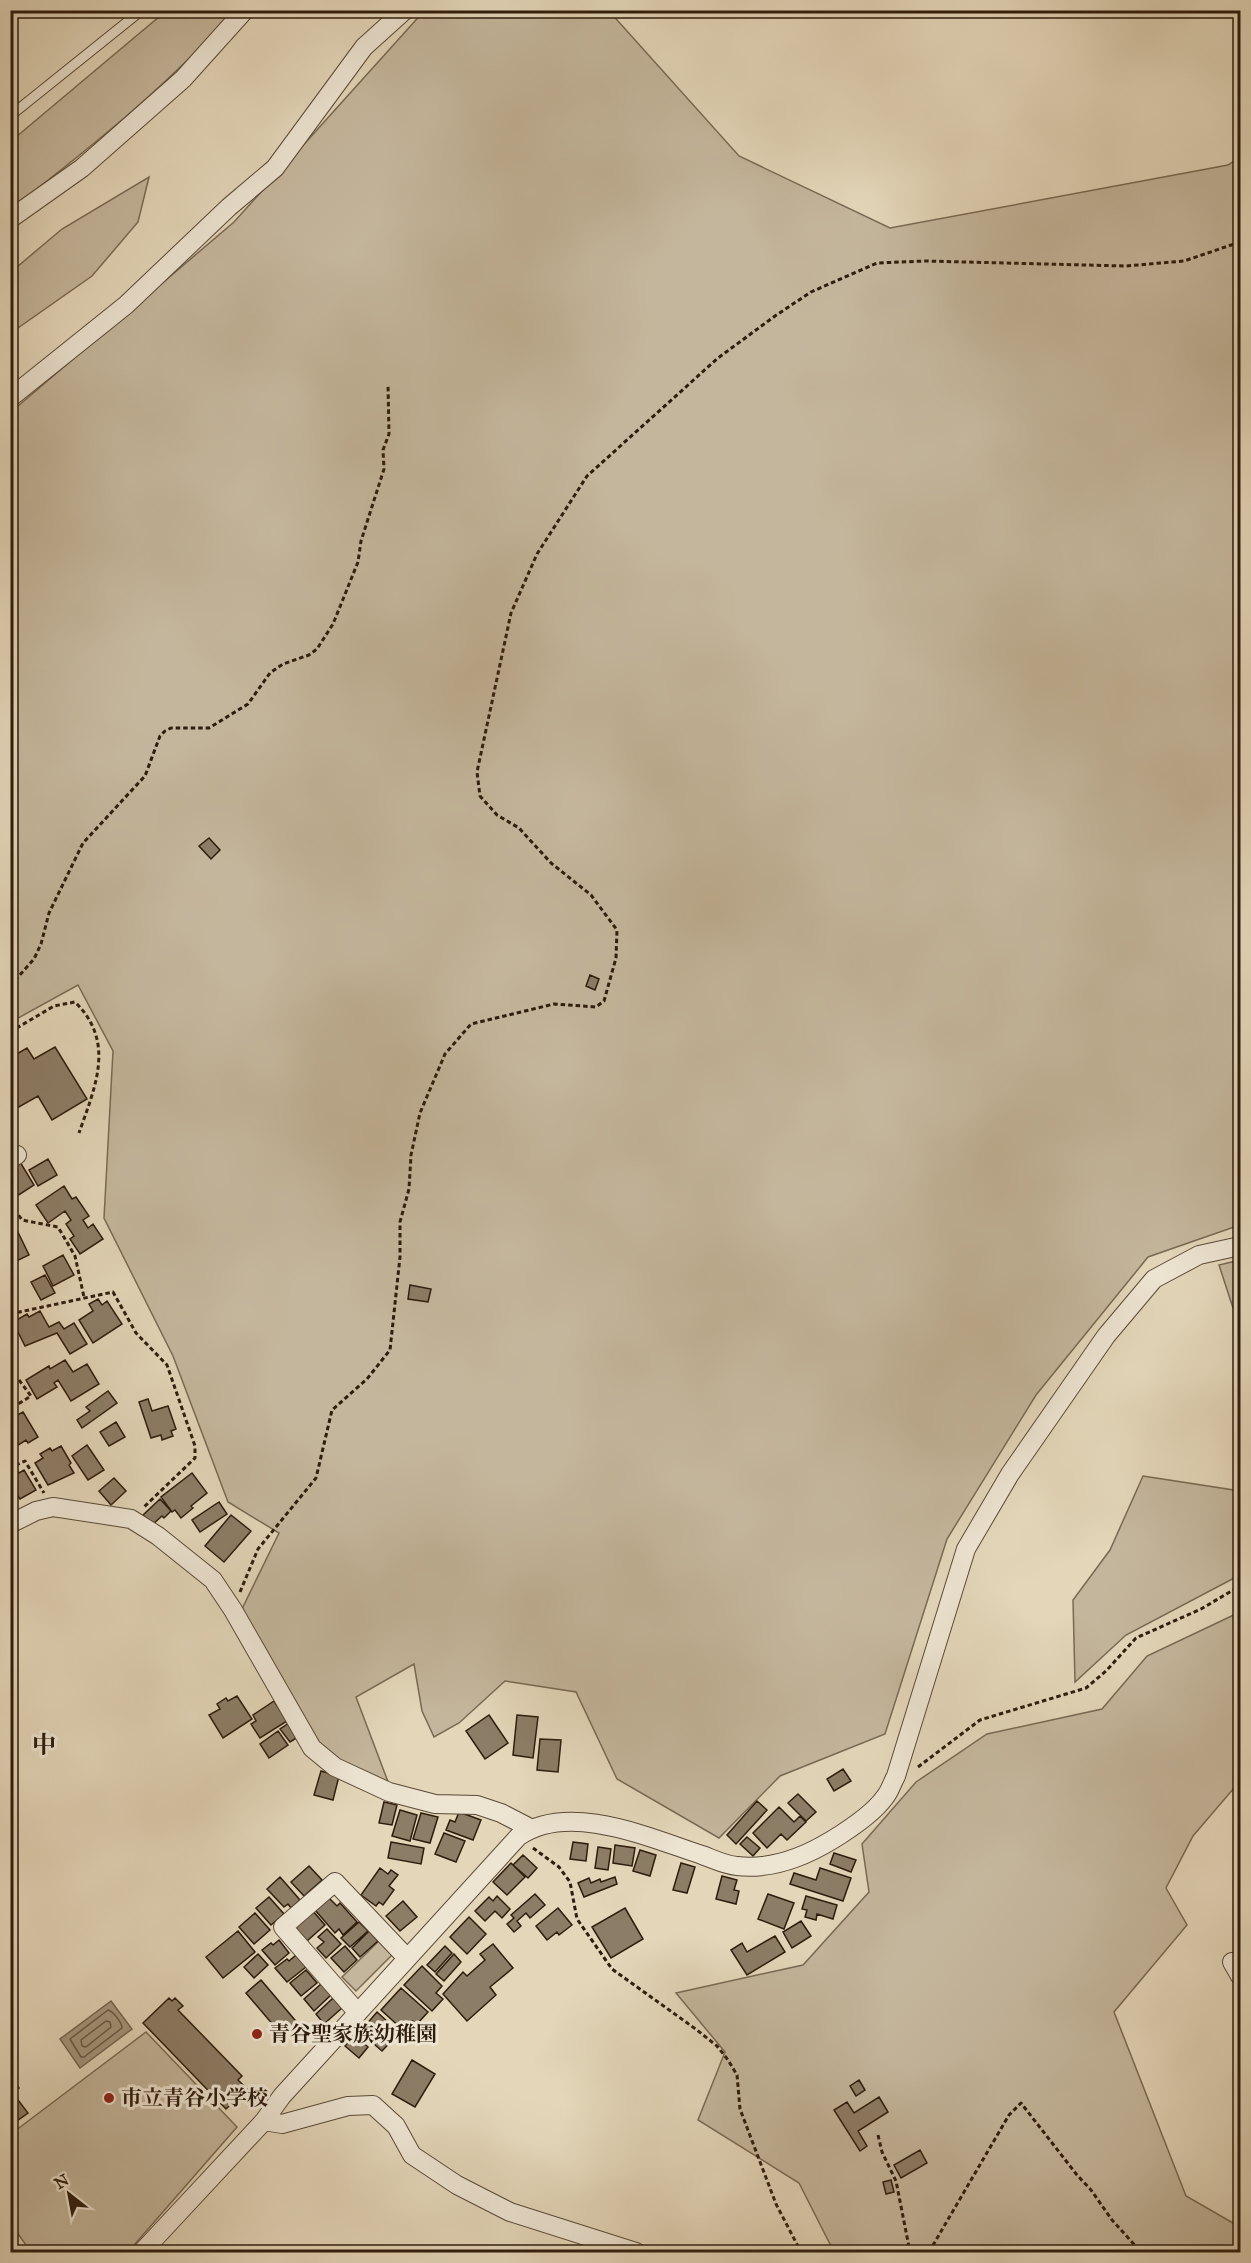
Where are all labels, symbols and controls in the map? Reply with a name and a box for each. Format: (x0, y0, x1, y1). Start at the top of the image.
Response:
district label: 中 (32, 1730, 56, 1760)
place label: 青谷聖家族幼稚園 (269, 2021, 437, 2047)
marker: 青谷聖家族幼稚園 (250, 2027, 264, 2041)
place label: 市立青谷小学校 (121, 2085, 268, 2111)
marker: 市立青谷小学校 (102, 2091, 116, 2105)
north arrow (39, 2164, 99, 2224)
text: N (51, 2170, 73, 2193)

